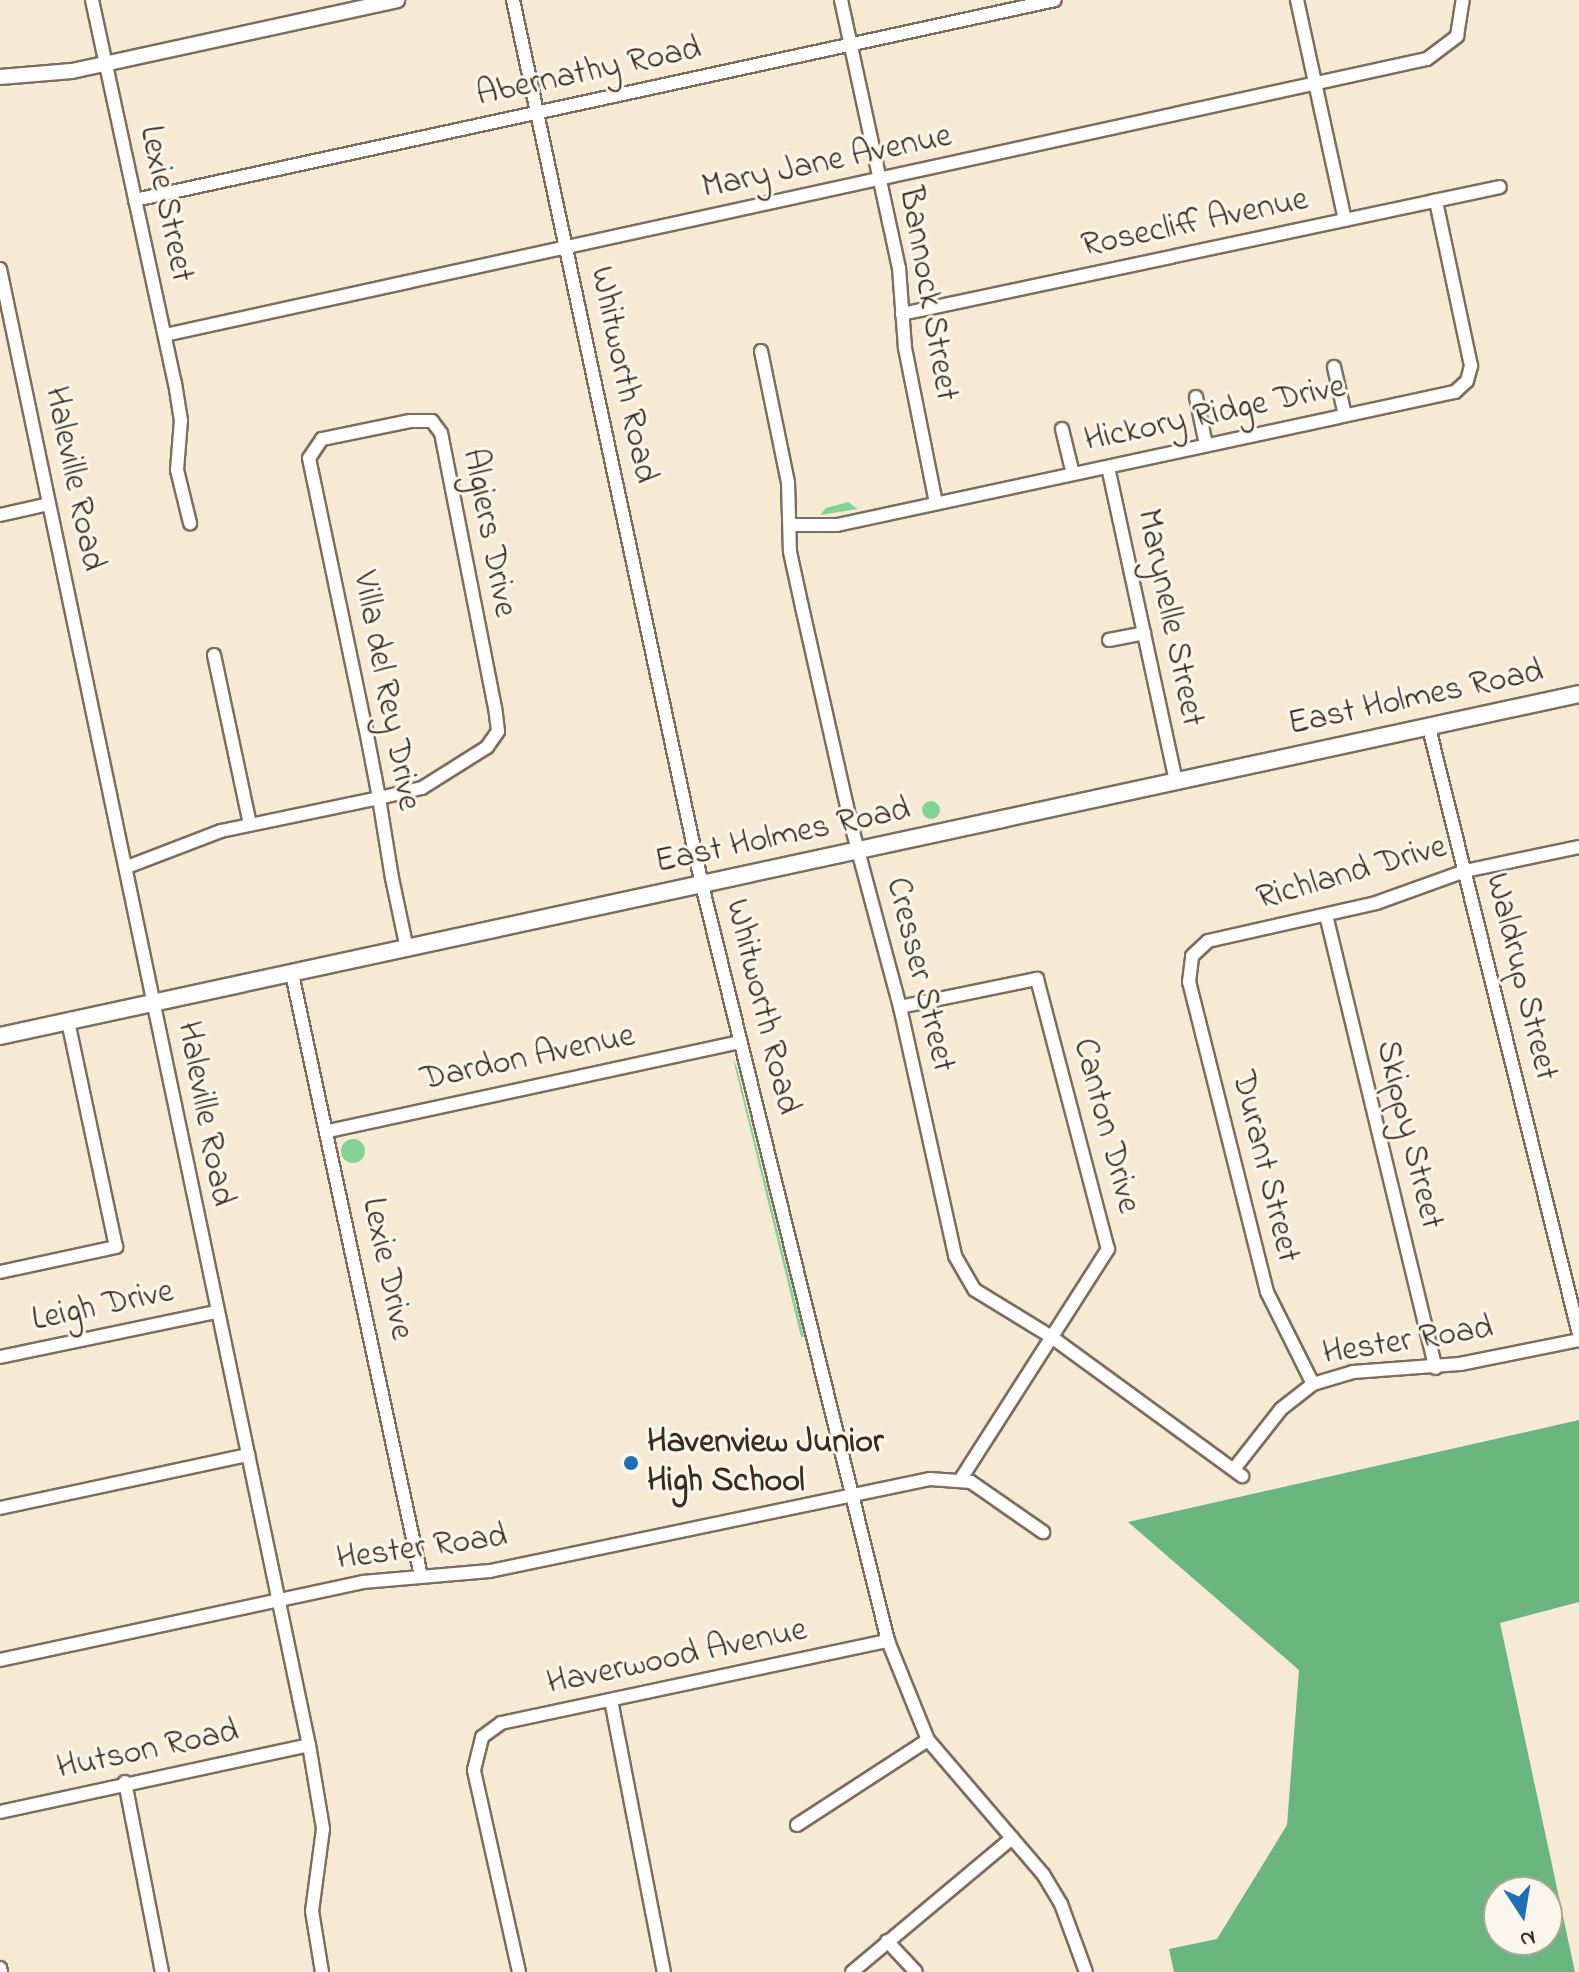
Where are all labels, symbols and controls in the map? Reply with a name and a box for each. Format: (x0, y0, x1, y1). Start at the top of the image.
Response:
street label: Abernathy Road (473, 29, 705, 117)
street label: Mary Jane Avenue (699, 117, 955, 209)
street label: Lexie Street (129, 122, 201, 286)
street label: Rosecliff Avenue (1078, 180, 1312, 268)
street label: Bannock Street (888, 184, 966, 404)
street label: Whitworth Road (579, 263, 665, 487)
street label: Hickory Ridge Drive (1081, 367, 1349, 463)
street label: Haleville Road (34, 383, 112, 575)
street label: Algiers Drive (452, 445, 524, 621)
street label: Marynelle Street (1126, 506, 1212, 730)
street label: Villa del Rey Drive (342, 568, 428, 814)
street label: East Holmes Road (1285, 652, 1547, 746)
street label: East Holmes Road (652, 790, 914, 884)
street label: Richland Drive (1252, 827, 1452, 921)
street label: Waldrup Street (1475, 869, 1565, 1085)
street label: Cresser Street (875, 874, 963, 1076)
street label: Whitworth Road (715, 895, 807, 1119)
street label: Dardon Avenue (417, 1016, 639, 1102)
street label: Haleville Road (166, 1018, 242, 1210)
street label: Canton Drive (1062, 1034, 1148, 1218)
street label: Skippy Street (1365, 1036, 1451, 1234)
street label: Durant Street (1221, 1067, 1307, 1267)
street label: Lexie Drive (351, 1194, 421, 1344)
street label: Leigh Drive (29, 1272, 177, 1342)
street label: Hester Road (1320, 1308, 1496, 1376)
place label: Havenview Junior High School (647, 1423, 884, 1502)
marker: Havenview Junior High School (622, 1454, 640, 1472)
street label: Hester Road (334, 1517, 510, 1581)
street label: Haverwood Avenue (543, 1611, 811, 1705)
street label: Hutson Road (53, 1712, 243, 1790)
north arrow (1483, 1876, 1563, 1956)
text: N (1517, 1920, 1538, 1955)

